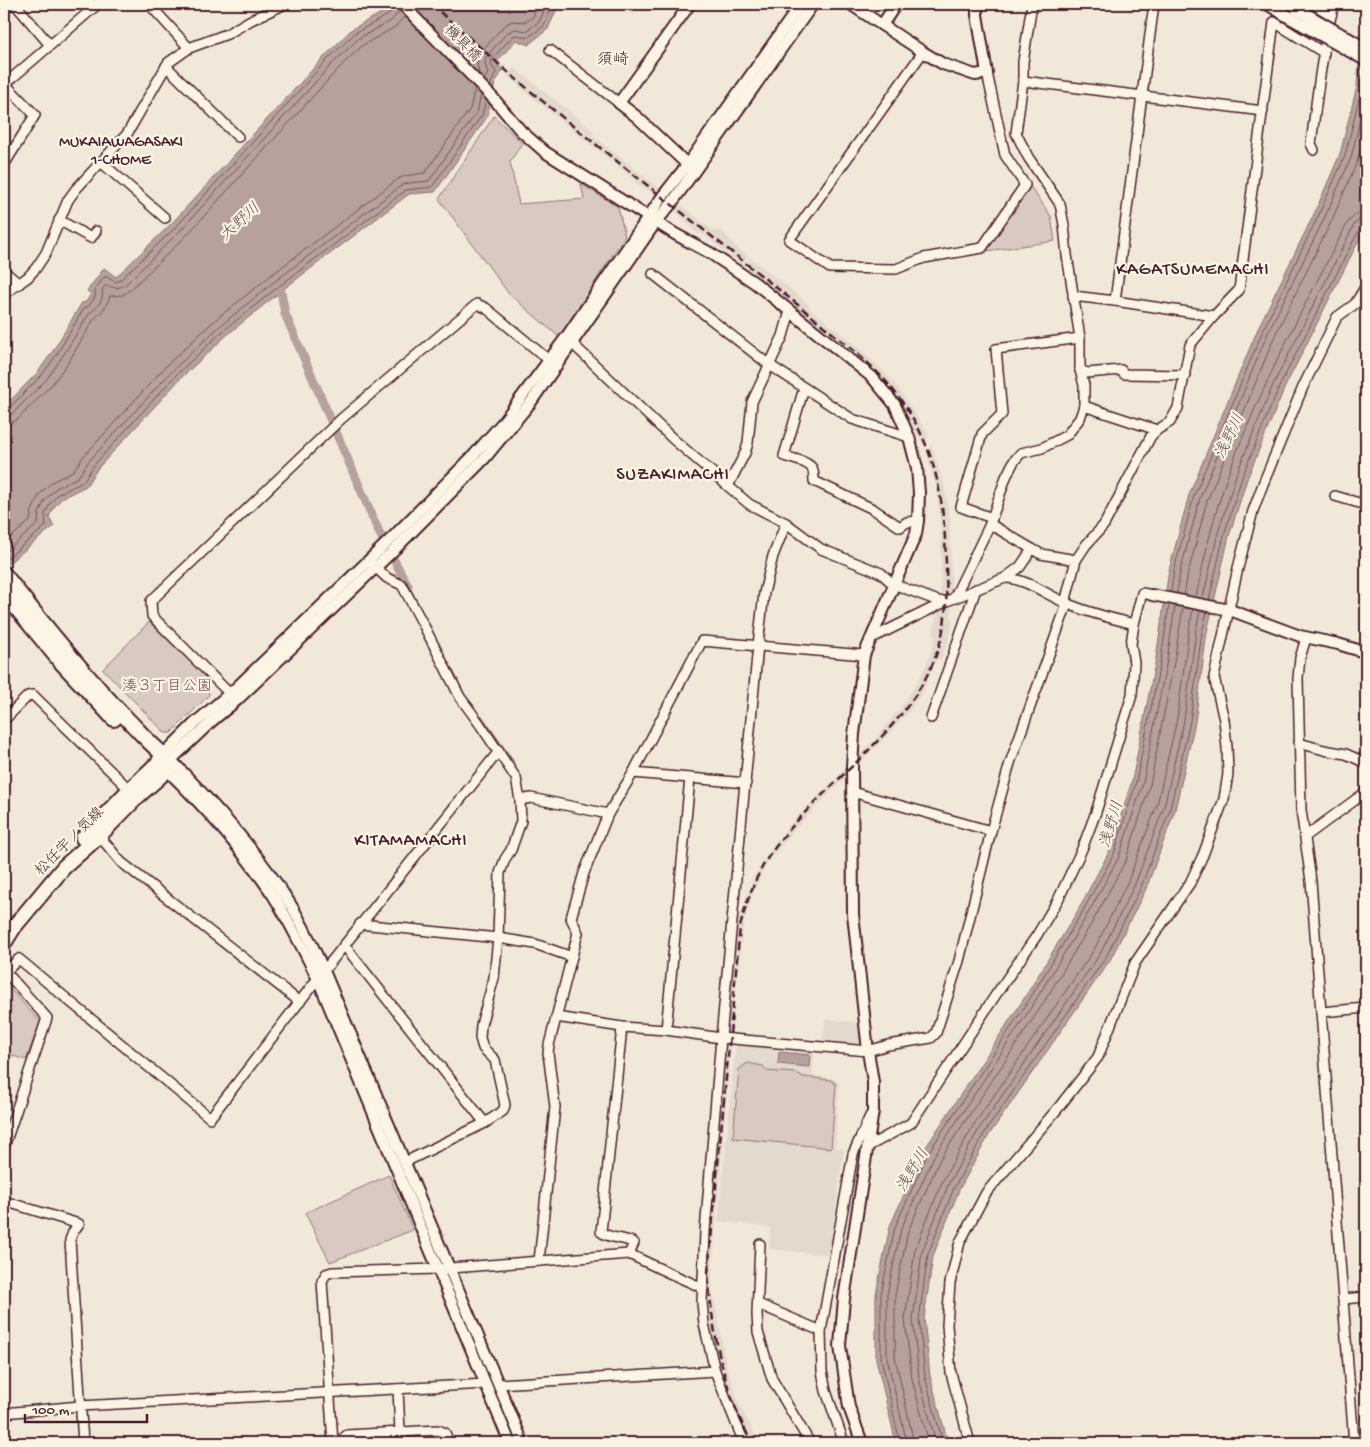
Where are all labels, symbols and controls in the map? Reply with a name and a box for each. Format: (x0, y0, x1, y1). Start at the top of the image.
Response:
street label: 機具橋 (440, 21, 485, 66)
district label: 須崎 (597, 51, 629, 71)
district label: MUKAIAWAGASAKI 1-CHOME (59, 134, 183, 171)
water label: 大野川 (216, 199, 265, 246)
district label: KAGATSUMEMACHI (1116, 260, 1270, 281)
water label: 浅野川 (1211, 411, 1250, 463)
district label: SUZAKIMACHI (616, 465, 730, 486)
park label: 湊３丁目公園 (122, 677, 212, 696)
water label: 浅野川 (1096, 799, 1129, 851)
street label: 松任宇ノ気線 (31, 803, 108, 880)
district label: KITAMAMACHI (354, 831, 468, 852)
water label: 浅野川 (893, 1145, 935, 1196)
scale bar (25, 1392, 148, 1424)
text: 100 m (31, 1402, 70, 1420)

